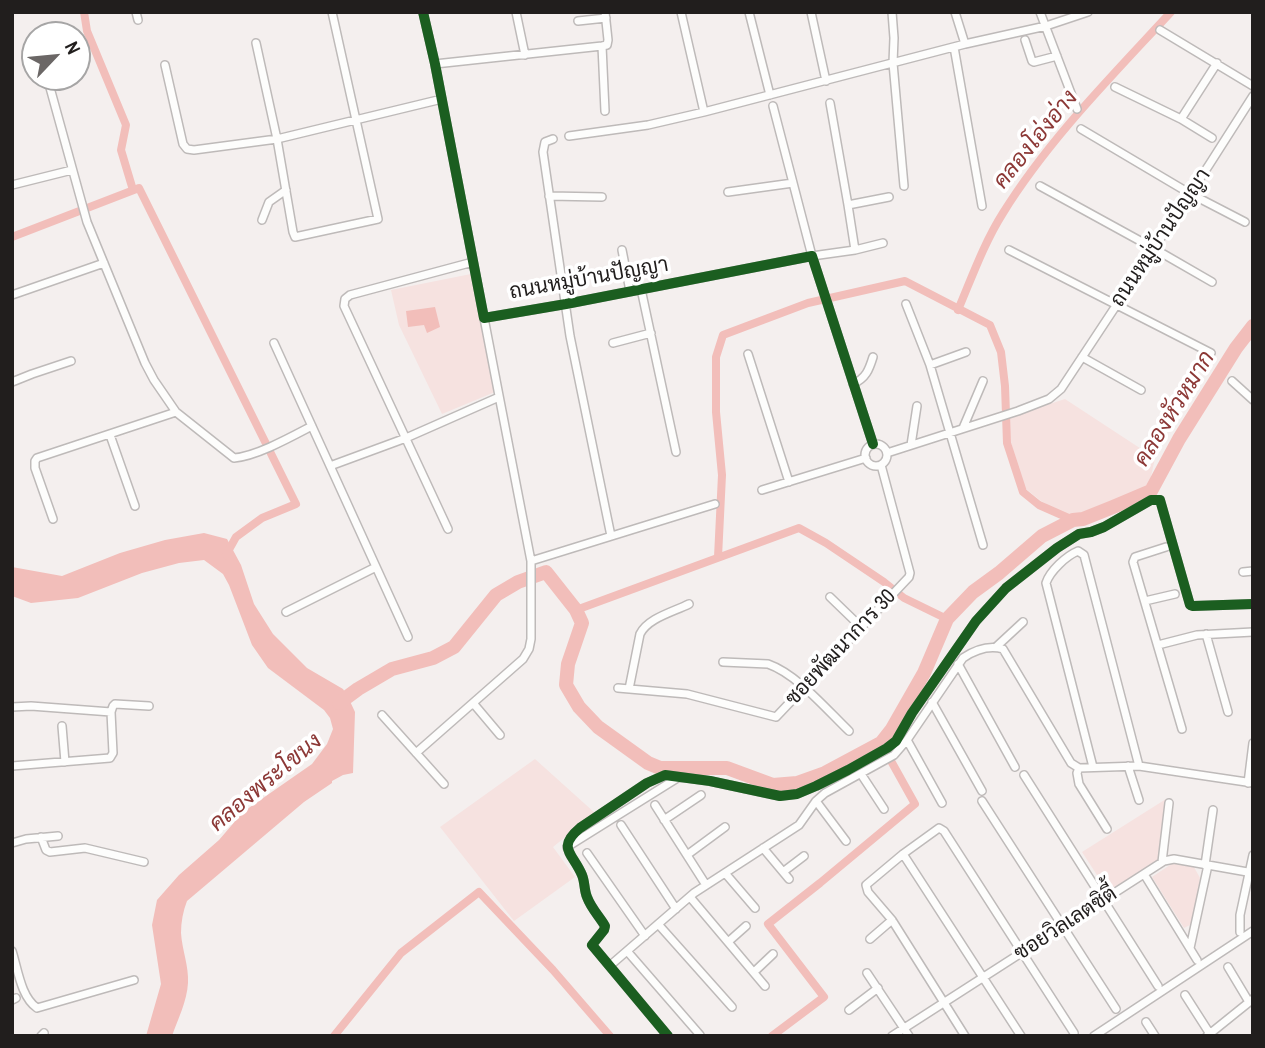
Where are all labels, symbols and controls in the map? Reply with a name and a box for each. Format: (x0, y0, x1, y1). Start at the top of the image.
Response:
north arrow (21, 21, 91, 91)
text: N (59, 37, 87, 58)
water label: คลองโอ่งอ่าง (988, 85, 1084, 195)
street label: ถนนหมู่บ้านปัญญา (1106, 164, 1216, 312)
street label: ถนนหมู่บ้านปัญญา (507, 253, 671, 305)
water label: คลองหัวหมาก (1129, 346, 1221, 472)
street label: ซอยพัฒนาการ 30 (781, 585, 901, 711)
water label: คลองพระโขนง (204, 728, 328, 838)
street label: ซอยวิลเลตซิตี้ (1010, 881, 1122, 967)

